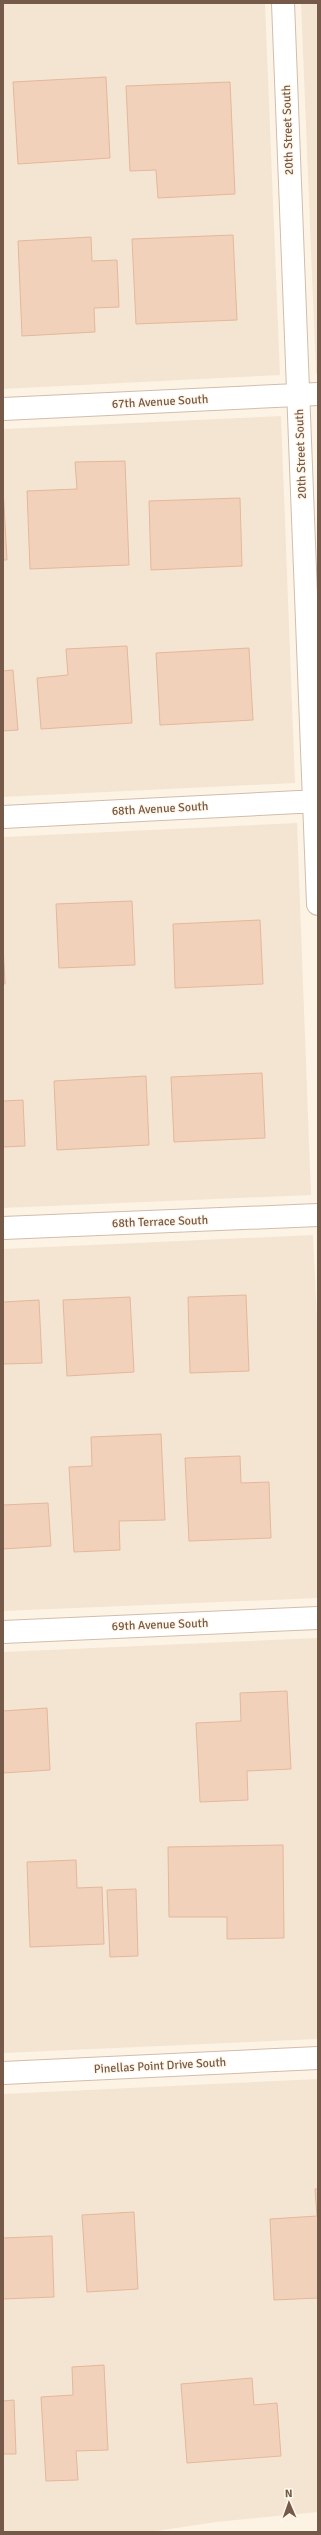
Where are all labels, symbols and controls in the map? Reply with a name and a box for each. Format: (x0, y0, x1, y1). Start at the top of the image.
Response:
street label: 20th Street South (279, 85, 297, 175)
street label: 67th Avenue South (111, 392, 209, 412)
street label: 20th Street South (292, 409, 310, 499)
street label: 68th Avenue South (111, 799, 209, 819)
street label: 68th Terrace South (112, 1213, 208, 1231)
street label: 69th Avenue South (111, 1616, 209, 1634)
street label: Pinellas Point Drive South (93, 2055, 227, 2077)
north arrow (269, 2483, 309, 2523)
text: N (285, 2487, 293, 2500)

